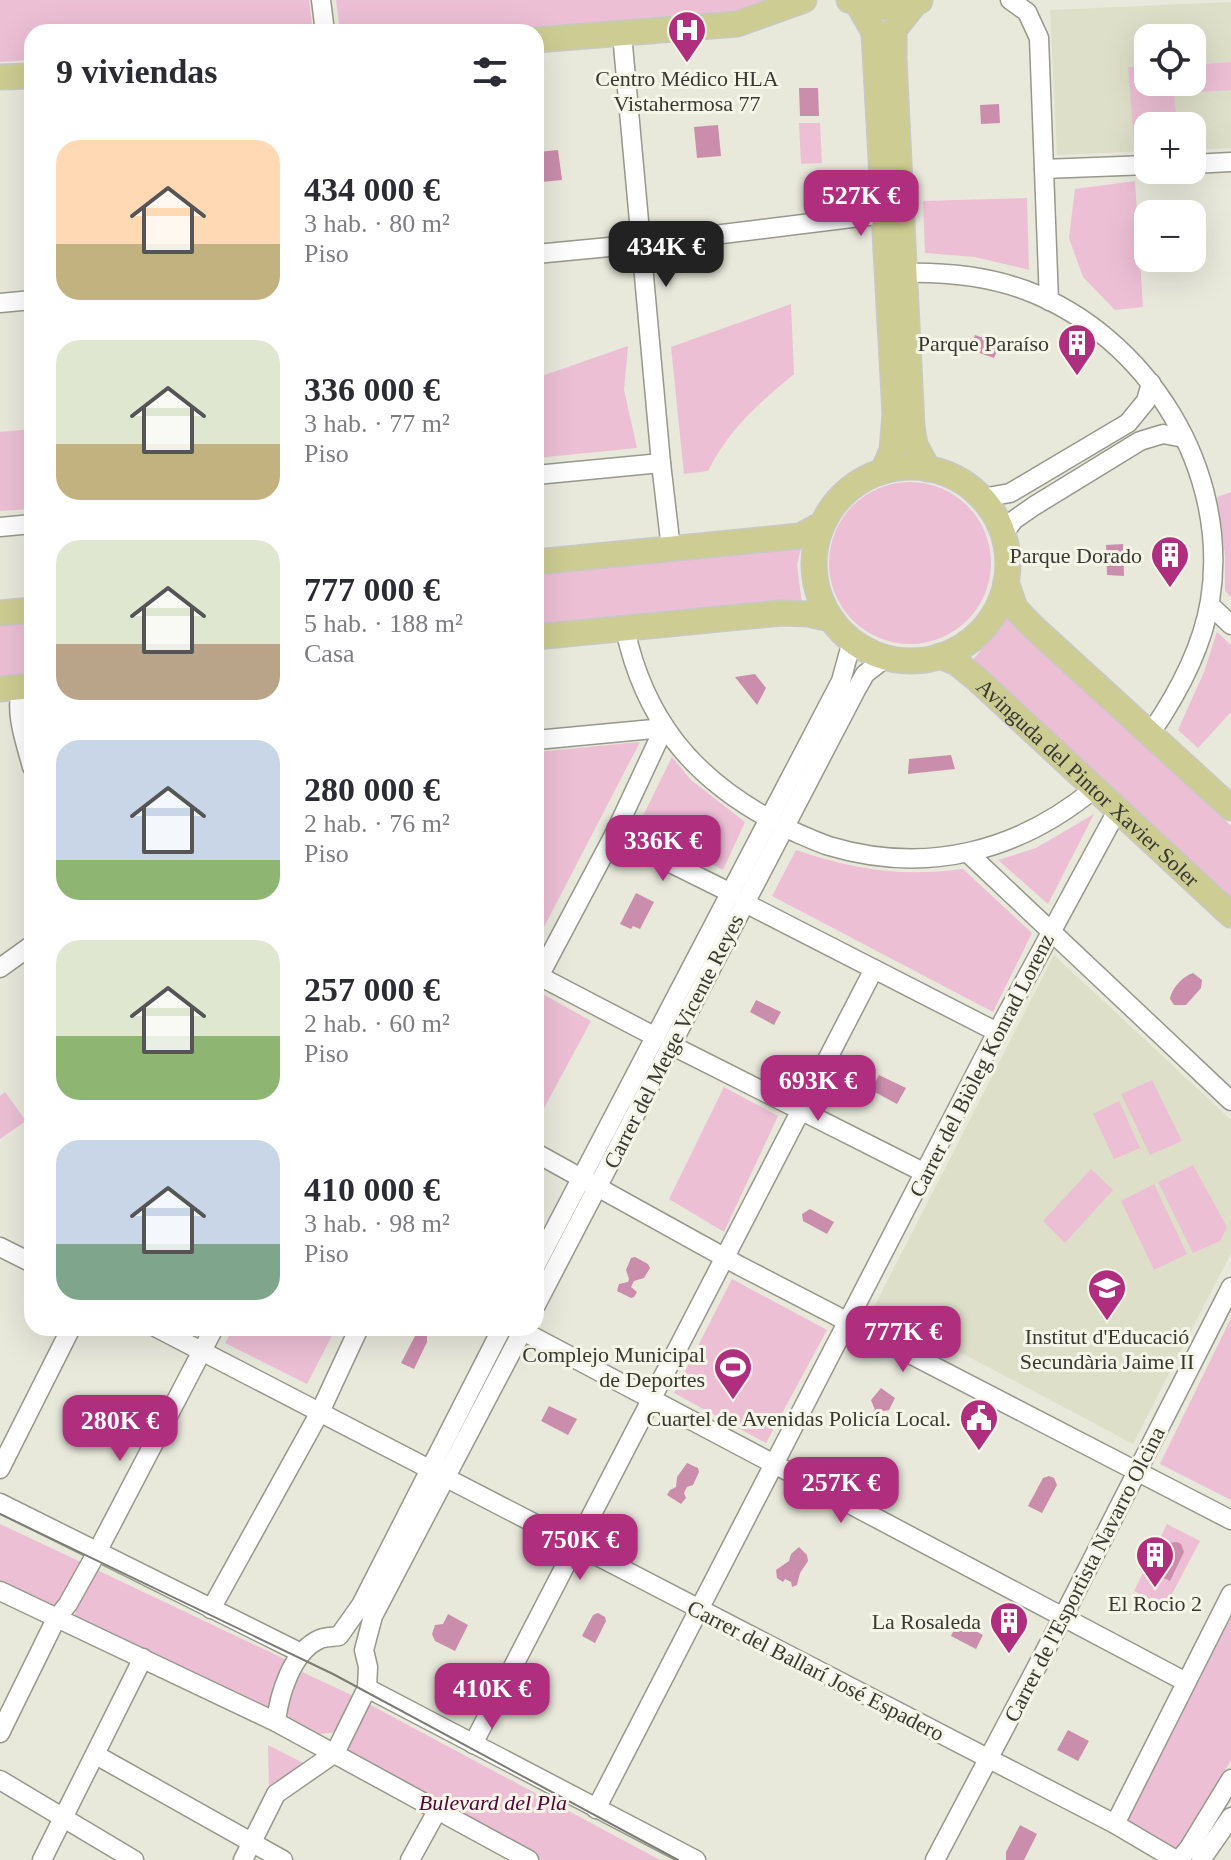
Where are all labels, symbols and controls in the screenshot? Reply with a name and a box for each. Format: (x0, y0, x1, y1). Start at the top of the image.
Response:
hospital icon: Centro Médico HLA Vistahermosa 77 (666, 9, 708, 64)
map controls (1134, 24, 1206, 272)
button: locate (1134, 24, 1206, 96)
icon: filters (468, 50, 512, 94)
text: 9 viviendas (56, 53, 218, 90)
place label: Centro Médico HLA Vistahermosa 77 (595, 66, 779, 116)
button: + (1134, 112, 1206, 184)
pin: 527K € (796, 170, 926, 238)
text: 434 000 € (304, 171, 440, 208)
icon: home (120, 172, 216, 268)
text: 527K € (822, 181, 900, 210)
button: − (1134, 200, 1206, 272)
text: 3 hab. · 80 m² (304, 209, 450, 238)
pin: 434K € (601, 221, 731, 289)
text: 434K € (627, 232, 705, 261)
text: Piso (304, 239, 349, 268)
building icon: Parque Paraíso (1056, 322, 1098, 377)
place label: Parque Paraíso (918, 331, 1049, 356)
text: 336 000 € (304, 371, 440, 408)
icon: home (120, 372, 216, 468)
text: 3 hab. · 77 m² (304, 409, 450, 438)
text: Piso (304, 439, 349, 468)
building icon: Parque Dorado (1149, 534, 1191, 589)
place label: Parque Dorado (1009, 543, 1142, 568)
text: 777 000 € (304, 571, 440, 608)
icon: home (120, 572, 216, 668)
text: 5 hab. · 188 m² (304, 609, 463, 638)
text: Casa (304, 639, 355, 668)
street label: Avinguda del Pintor Xavier Soler (972, 674, 1205, 893)
text: 280 000 € (304, 771, 440, 808)
icon: home (120, 772, 216, 868)
text: 2 hab. · 76 m² (304, 809, 450, 838)
pin: 336K € (598, 815, 728, 883)
text: 336K € (624, 826, 702, 855)
text: Piso (304, 839, 349, 868)
street label: Carrer del Metge Vicente Reyes (598, 910, 749, 1172)
street label: Carrer del Biòleg Konrad Lorenz (904, 929, 1059, 1201)
text: 257 000 € (304, 971, 440, 1008)
icon: home (120, 972, 216, 1068)
text: 2 hab. · 60 m² (304, 1009, 450, 1038)
text: Piso (304, 1039, 349, 1068)
pin: 693K € (753, 1055, 883, 1123)
text: 693K € (779, 1066, 857, 1095)
text: 410 000 € (304, 1171, 440, 1208)
icon: home (120, 1172, 216, 1268)
text: 3 hab. · 98 m² (304, 1209, 450, 1238)
text: Piso (304, 1239, 349, 1268)
school or university icon: Institut d'Educació Secundària Jaime II (1086, 1267, 1128, 1322)
pin: 777K € (838, 1306, 968, 1374)
text: 777K € (864, 1317, 942, 1346)
place label: Institut d'Educació Secundària Jaime II (1020, 1324, 1194, 1374)
place label: Complejo Municipal de Deportes (522, 1342, 705, 1392)
sports icon: Complejo Municipal de Deportes (712, 1346, 754, 1401)
pin: 280K € (55, 1395, 185, 1463)
public building icon: Cuartel de Avenidas Policía Local. (958, 1397, 1000, 1452)
text: 280K € (81, 1406, 159, 1435)
place label: Cuartel de Avenidas Policía Local. (647, 1406, 951, 1431)
street label: Carrer de l'Esportista Navarro Olcina (999, 1422, 1170, 1726)
pin: 257K € (776, 1457, 906, 1525)
text: 257K € (802, 1468, 880, 1497)
pin: 750K € (515, 1514, 645, 1582)
text: 750K € (541, 1525, 619, 1554)
building icon: El Rocio 2 (1134, 1534, 1176, 1589)
place label: El Rocio 2 (1108, 1591, 1202, 1616)
street label: Carrer del Ballarí José Espadero (683, 1595, 948, 1746)
building icon: La Rosaleda (988, 1600, 1030, 1655)
place label: La Rosaleda (872, 1609, 981, 1634)
pin: 410K € (427, 1663, 557, 1731)
text: 410K € (453, 1674, 531, 1703)
park label: Bulevard del Pla (419, 1790, 567, 1815)

